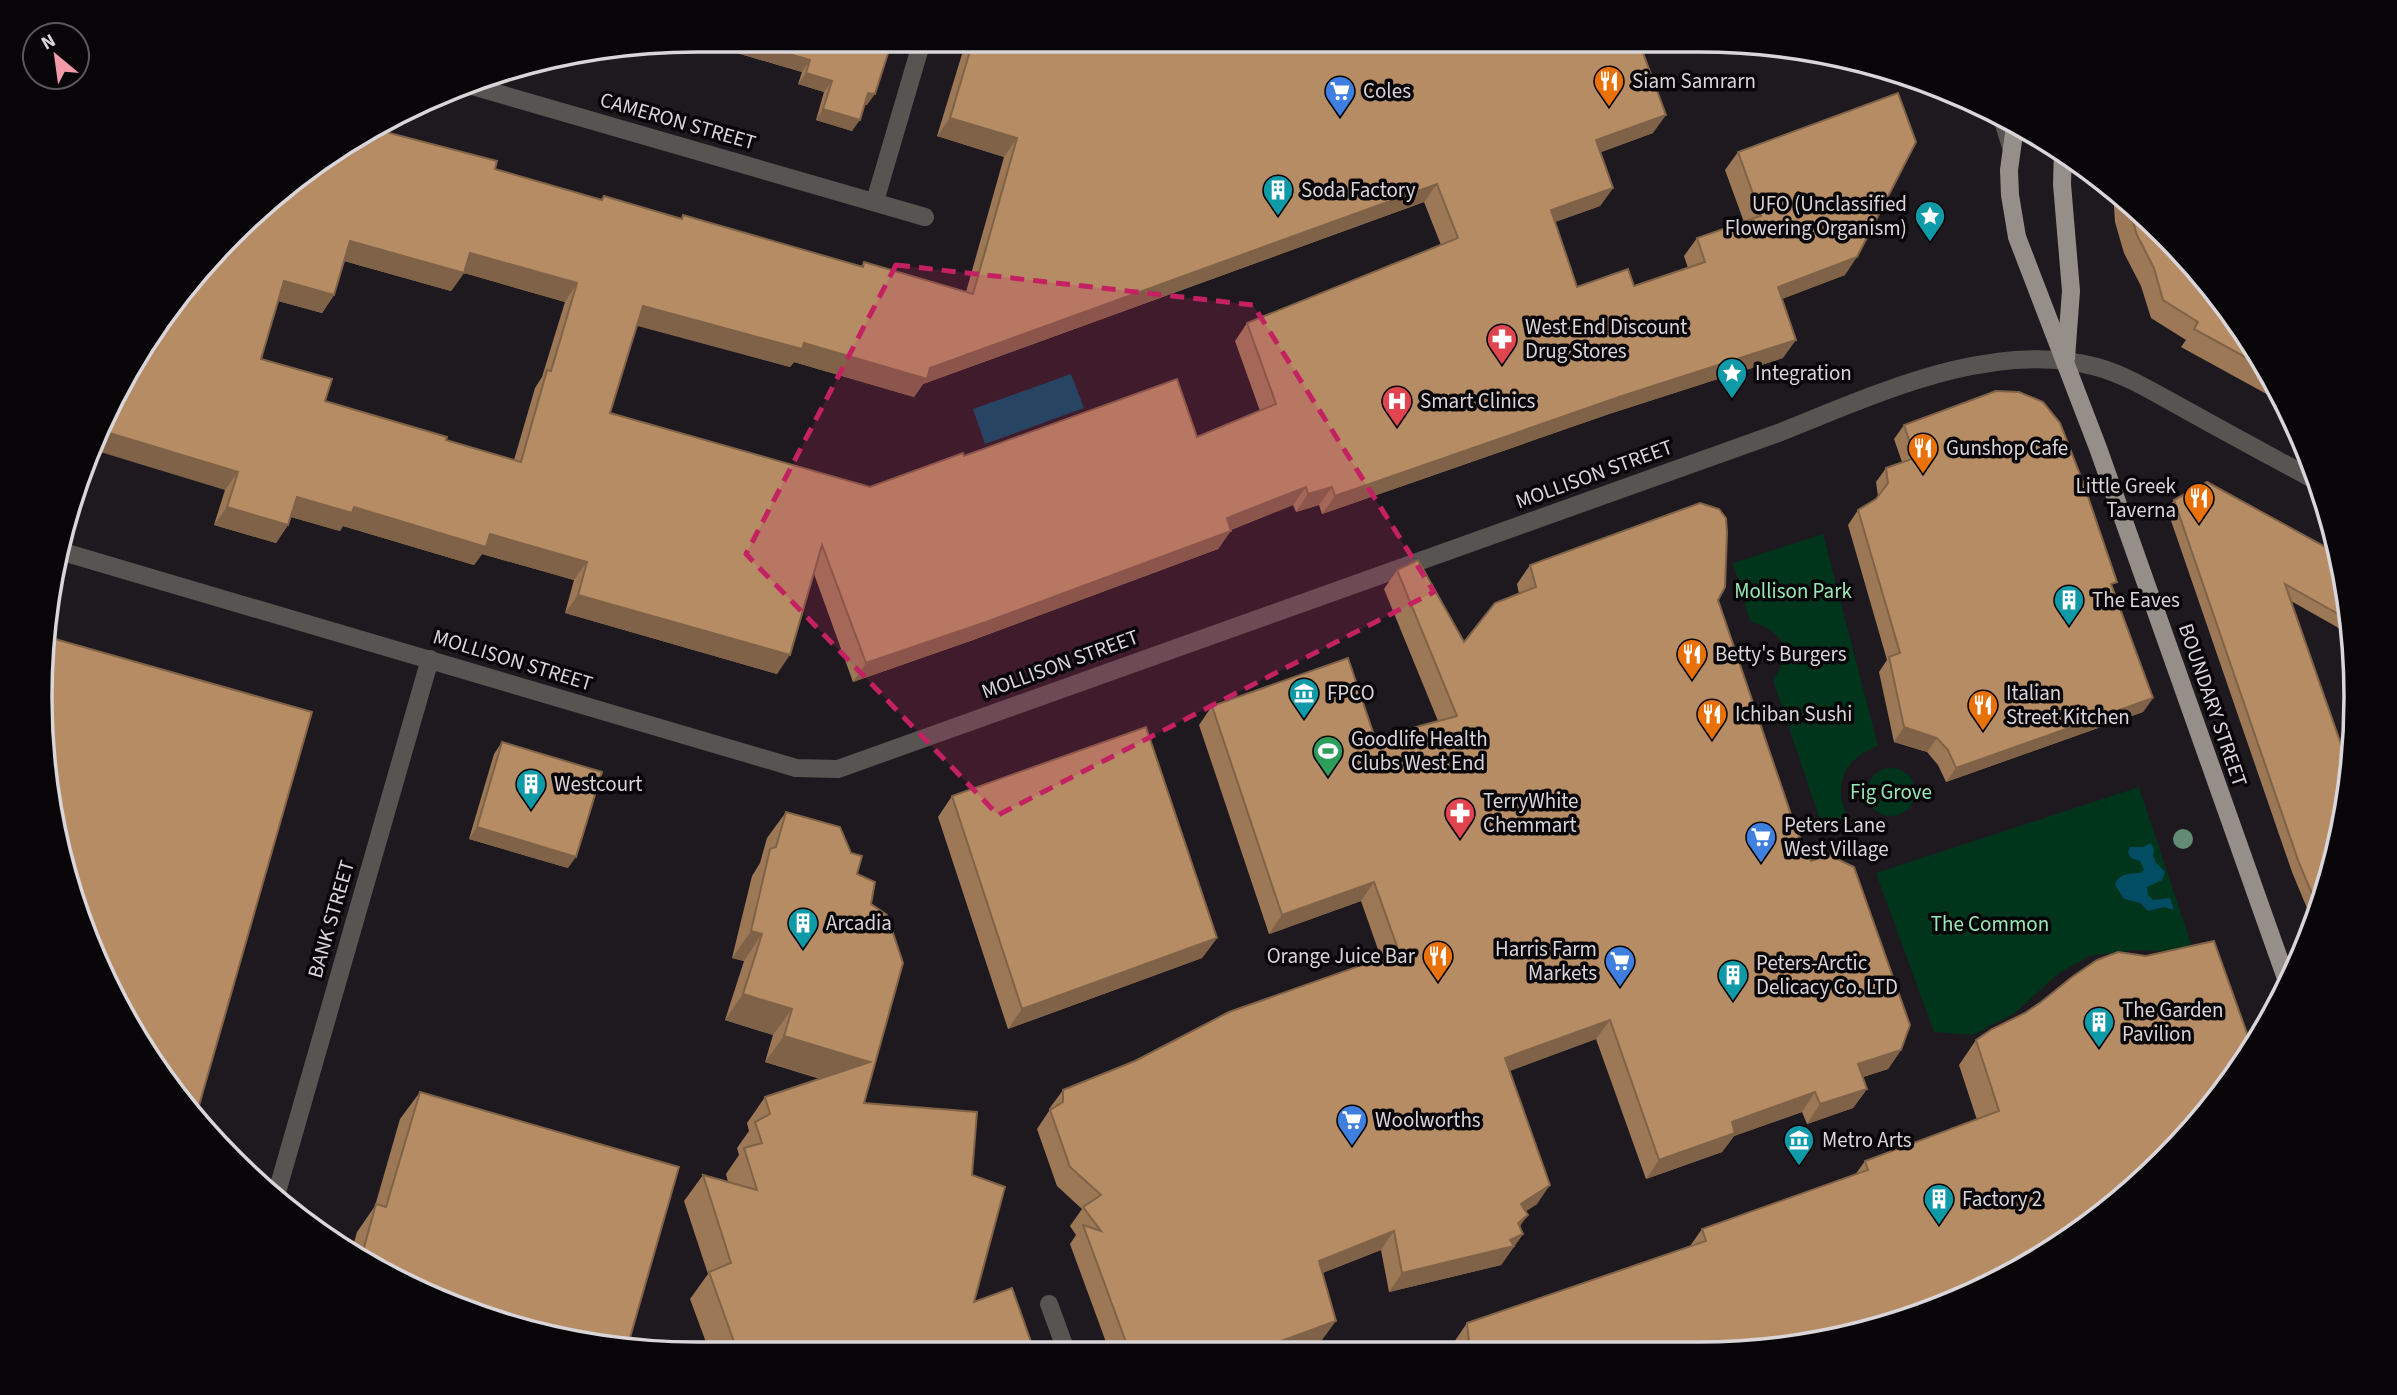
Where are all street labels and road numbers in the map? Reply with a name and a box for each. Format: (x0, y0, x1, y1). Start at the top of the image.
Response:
street label: CAMERON STREET (597, 84, 759, 158)
street label: MOLLISON STREET (1511, 432, 1677, 516)
street label: BOUNDARY STREET (2171, 619, 2255, 791)
street label: MOLLISON STREET (429, 621, 597, 699)
street label: MOLLISON STREET (977, 622, 1143, 706)
street label: BANK STREET (300, 857, 362, 981)

